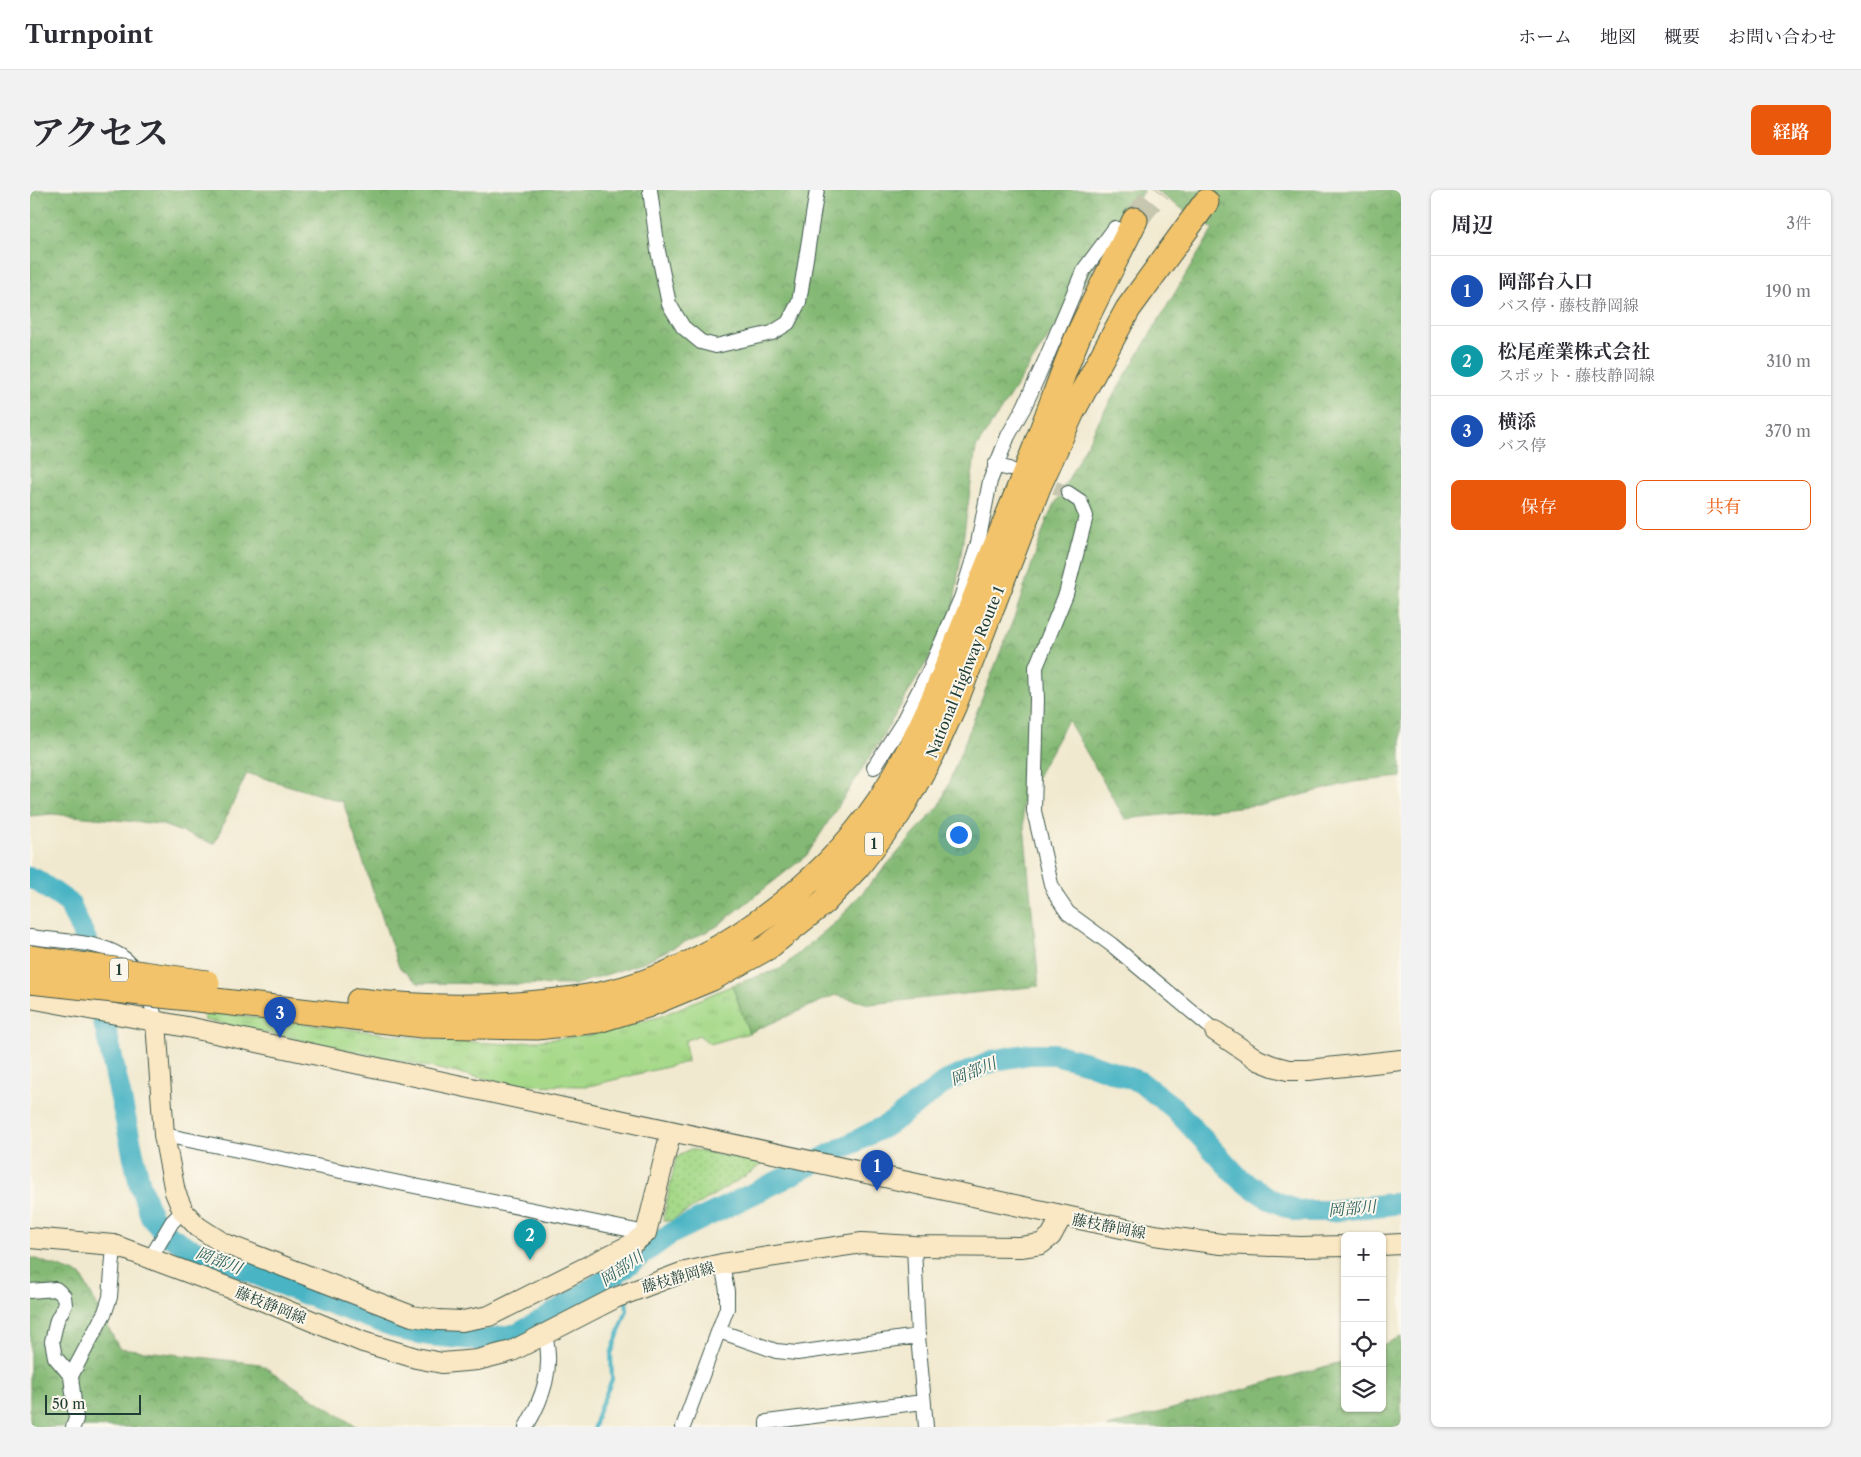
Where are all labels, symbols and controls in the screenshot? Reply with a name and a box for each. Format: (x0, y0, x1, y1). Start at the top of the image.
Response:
text: Turnpoint (25, 20, 153, 49)
text: ホーム (1518, 26, 1572, 48)
text: 地図 (1600, 26, 1636, 48)
text: 概要 (1664, 26, 1700, 48)
text: お問い合わせ (1728, 26, 1836, 48)
button: 経路 (1751, 105, 1831, 155)
text: アクセス (30, 111, 169, 154)
text: 周辺 (1451, 212, 1493, 237)
text: 3件 (1786, 213, 1811, 233)
text: 岡部台入口 (1498, 270, 1593, 293)
text: 1 (1463, 281, 1471, 301)
text: 190 m (1766, 281, 1811, 301)
text: バス停 · 藤枝静岡線 (1498, 295, 1639, 315)
text: 松尾産業株式会社 (1498, 340, 1650, 363)
text: 2 (1462, 351, 1472, 371)
text: 310 m (1766, 351, 1811, 371)
text: スポット · 藤枝静岡線 (1498, 365, 1655, 385)
text: 横添 (1498, 410, 1536, 433)
text: 3 (1462, 421, 1472, 441)
text: 370 m (1765, 421, 1811, 441)
text: バス停 (1498, 435, 1546, 455)
button: 保存 (1451, 480, 1626, 530)
button: 共有 (1636, 480, 1811, 530)
street label: National Highway Route 1 (922, 583, 1008, 761)
your location (946, 822, 972, 848)
road number: 1 (865, 832, 883, 856)
road number: 1 (110, 958, 128, 982)
pin: 3 (264, 997, 296, 1038)
water label: 岡部川 (947, 1052, 1001, 1089)
pin: 1 (861, 1150, 893, 1191)
water label: 岡部川 (1327, 1196, 1379, 1220)
street label: 藤枝静岡線 (1070, 1210, 1148, 1242)
pin: 2 (514, 1219, 546, 1260)
map controls (1341, 1232, 1386, 1412)
button: + (1341, 1232, 1386, 1277)
water label: 岡部川 (193, 1242, 247, 1279)
water label: 岡部川 (596, 1245, 648, 1290)
street label: 藤枝静岡線 (639, 1258, 717, 1296)
button: − (1341, 1277, 1386, 1322)
street label: 藤枝静岡線 (233, 1282, 309, 1328)
button: locate (1341, 1322, 1386, 1367)
button: layers (1341, 1367, 1386, 1412)
scale bar (45, 1392, 141, 1415)
text: 50 m (52, 1395, 85, 1413)

